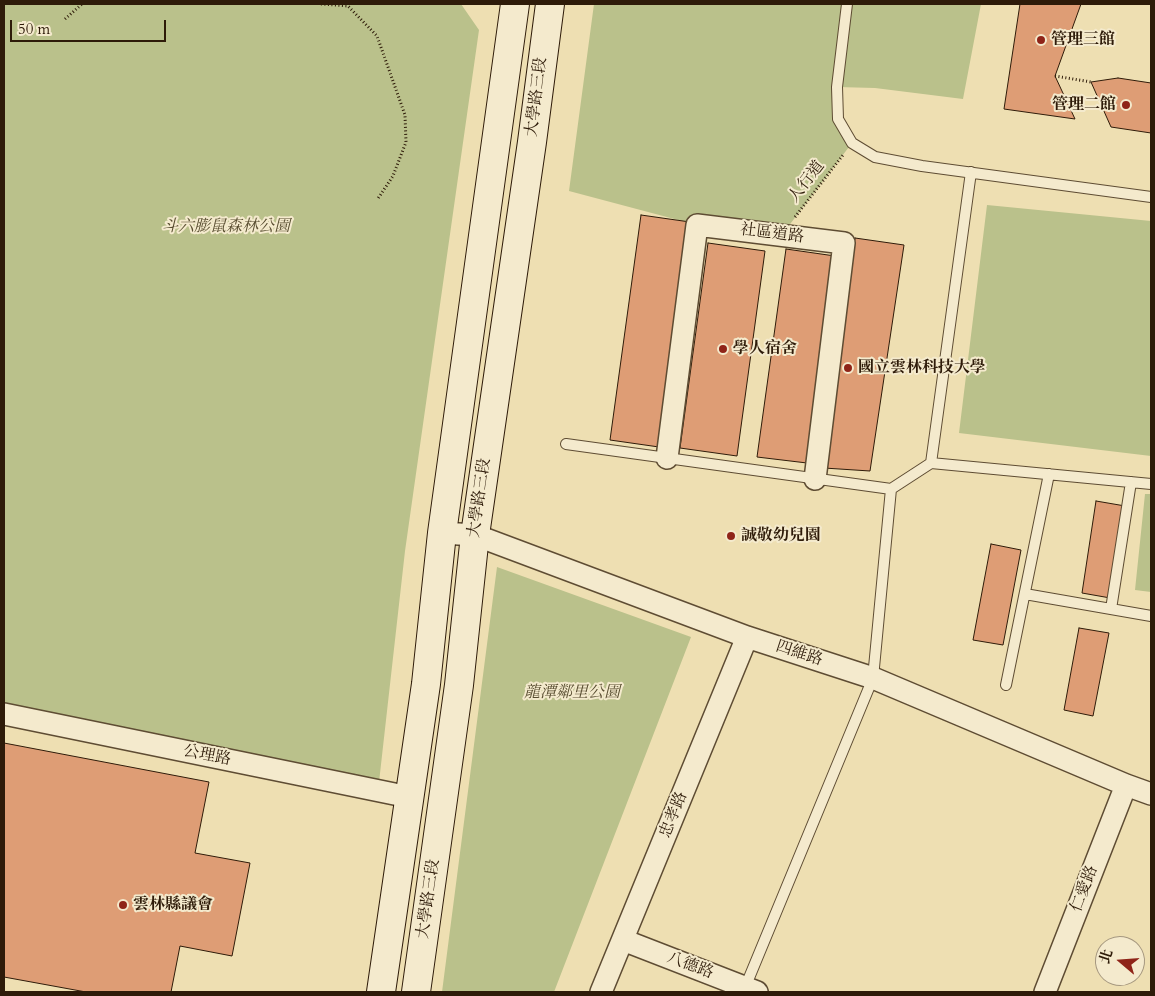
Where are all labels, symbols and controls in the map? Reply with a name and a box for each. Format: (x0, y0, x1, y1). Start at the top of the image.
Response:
scale bar (12, 10, 169, 42)
text: 50 m (18, 19, 50, 39)
place label: 管理三館 (1051, 30, 1115, 50)
marker: 管理三館 (1035, 34, 1047, 46)
street label: 大學路三段 (523, 56, 551, 138)
place label: 管理二館 (1052, 95, 1116, 115)
marker: 管理二館 (1120, 99, 1132, 111)
street label: 人行道 (785, 157, 829, 207)
park label: 斗六膨鼠森林公園 (162, 217, 290, 237)
street label: 社區道路 (739, 221, 805, 247)
place label: 學人宿舍 (733, 339, 797, 359)
marker: 學人宿舍 (717, 343, 729, 355)
place label: 國立雲林科技大學 (858, 358, 986, 378)
marker: 國立雲林科技大學 (842, 362, 854, 374)
street label: 大學路三段 (465, 457, 495, 539)
place label: 誠敬幼兒園 (741, 526, 821, 546)
marker: 誠敬幼兒園 (725, 530, 737, 542)
street label: 四維路 (773, 637, 825, 671)
park label: 龍潭鄰里公園 (524, 683, 620, 703)
street label: 公理路 (182, 742, 232, 770)
street label: 忠孝路 (656, 789, 692, 841)
street label: 大學路三段 (414, 858, 444, 940)
street label: 仁愛路 (1067, 863, 1103, 915)
place label: 雲林縣議會 (133, 895, 213, 915)
marker: 雲林縣議會 (117, 899, 129, 911)
north arrow (1095, 936, 1145, 986)
text: 北 (1095, 947, 1117, 966)
street label: 八德路 (664, 948, 716, 984)

